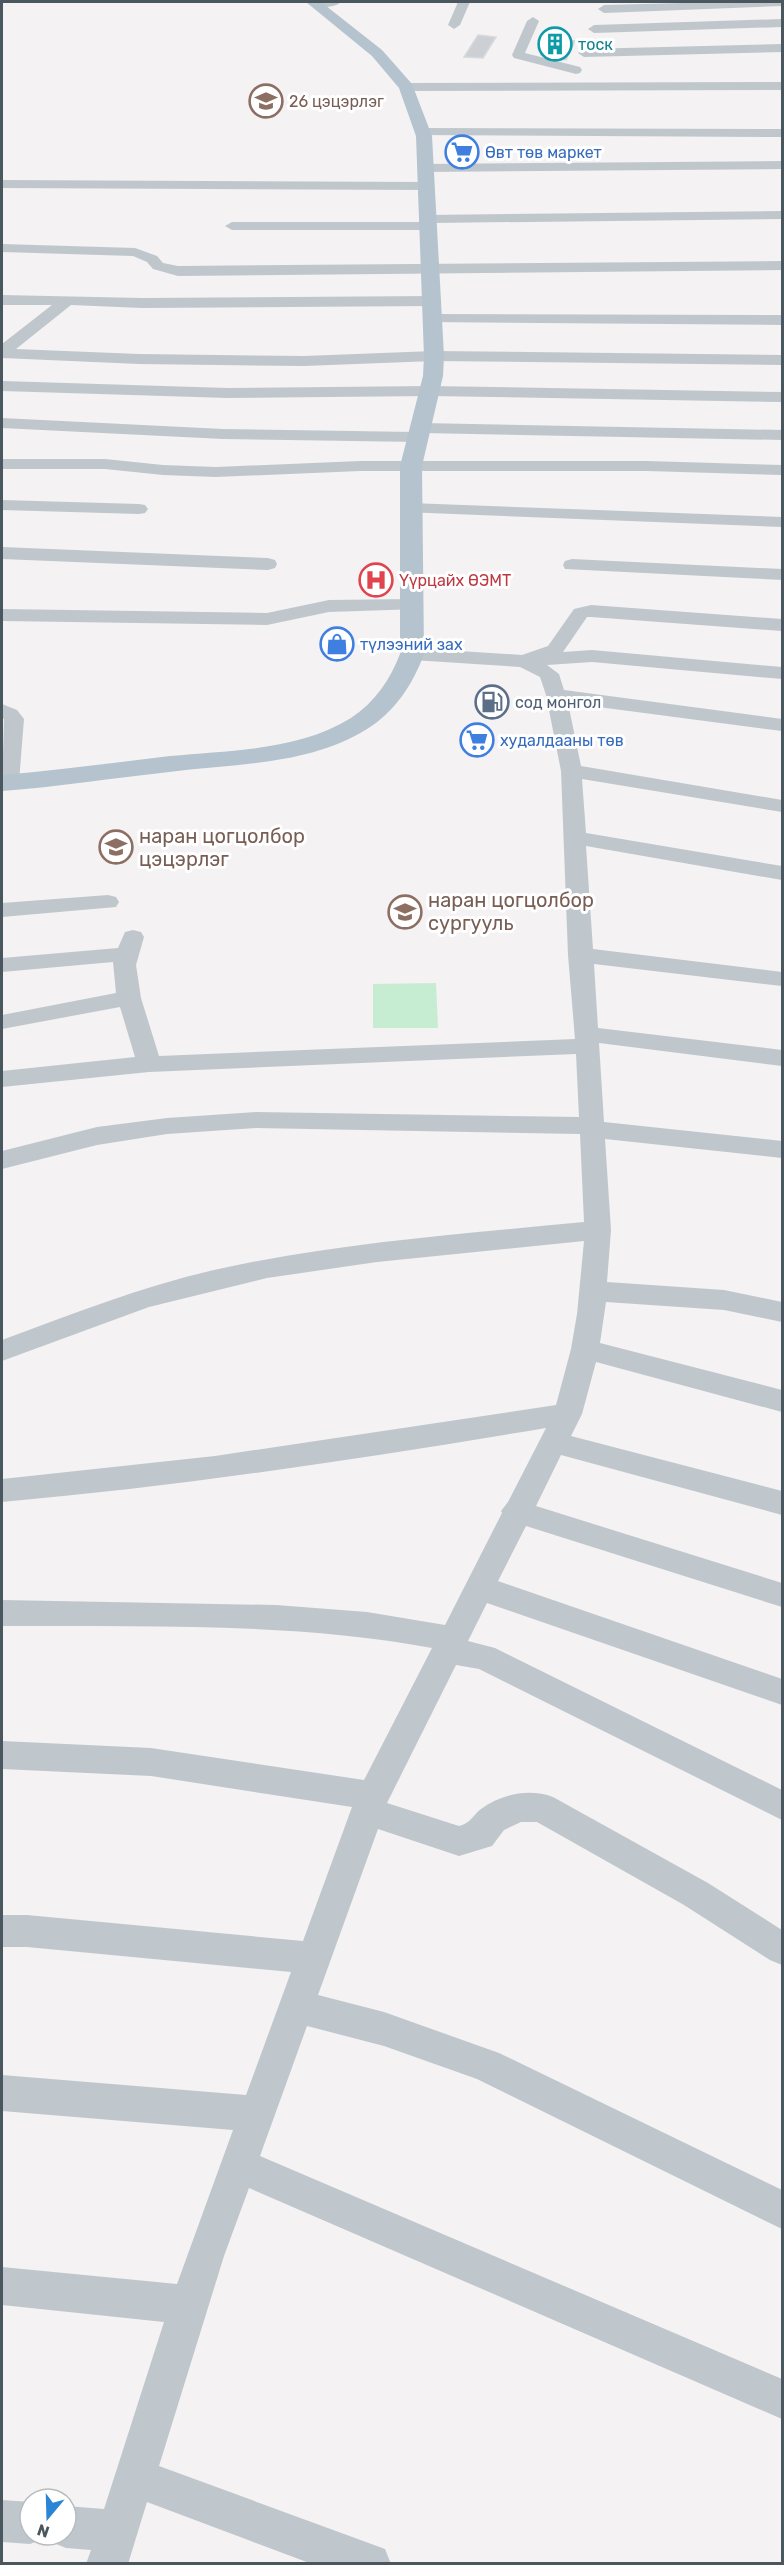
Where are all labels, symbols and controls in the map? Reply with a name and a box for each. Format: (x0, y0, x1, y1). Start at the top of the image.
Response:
building icon: тоск (537, 26, 573, 62)
place label: тоск (578, 35, 613, 54)
school or university icon: 26 цэцэрлэг (248, 83, 284, 119)
place label: 26 цэцэрлэг (289, 92, 384, 111)
supermarket icon: Өвт төв маркет (444, 134, 480, 170)
place label: Өвт төв маркет (485, 143, 602, 162)
hospital icon: Үүрцайх ӨЭМТ (358, 562, 394, 598)
place label: Үүрцайх ӨЭМТ (399, 571, 511, 590)
shop icon: түлээний зах (319, 626, 355, 662)
place label: түлээний зах (360, 635, 463, 654)
fuel station icon: сод монгол (474, 684, 510, 720)
place label: сод монгол (515, 693, 601, 712)
supermarket icon: худалдааны төв (459, 722, 495, 758)
place label: худалдааны төв (500, 731, 624, 750)
place label: наран цогцолбор цэцэрлэг (139, 824, 305, 871)
school or university icon: наран цогцолбор цэцэрлэг (98, 829, 134, 865)
place label: наран цогцолбор сургууль (428, 888, 594, 935)
school or university icon: наран цогцолбор сургууль (387, 894, 423, 930)
north arrow (18, 2487, 78, 2547)
text: N (35, 2520, 52, 2542)

